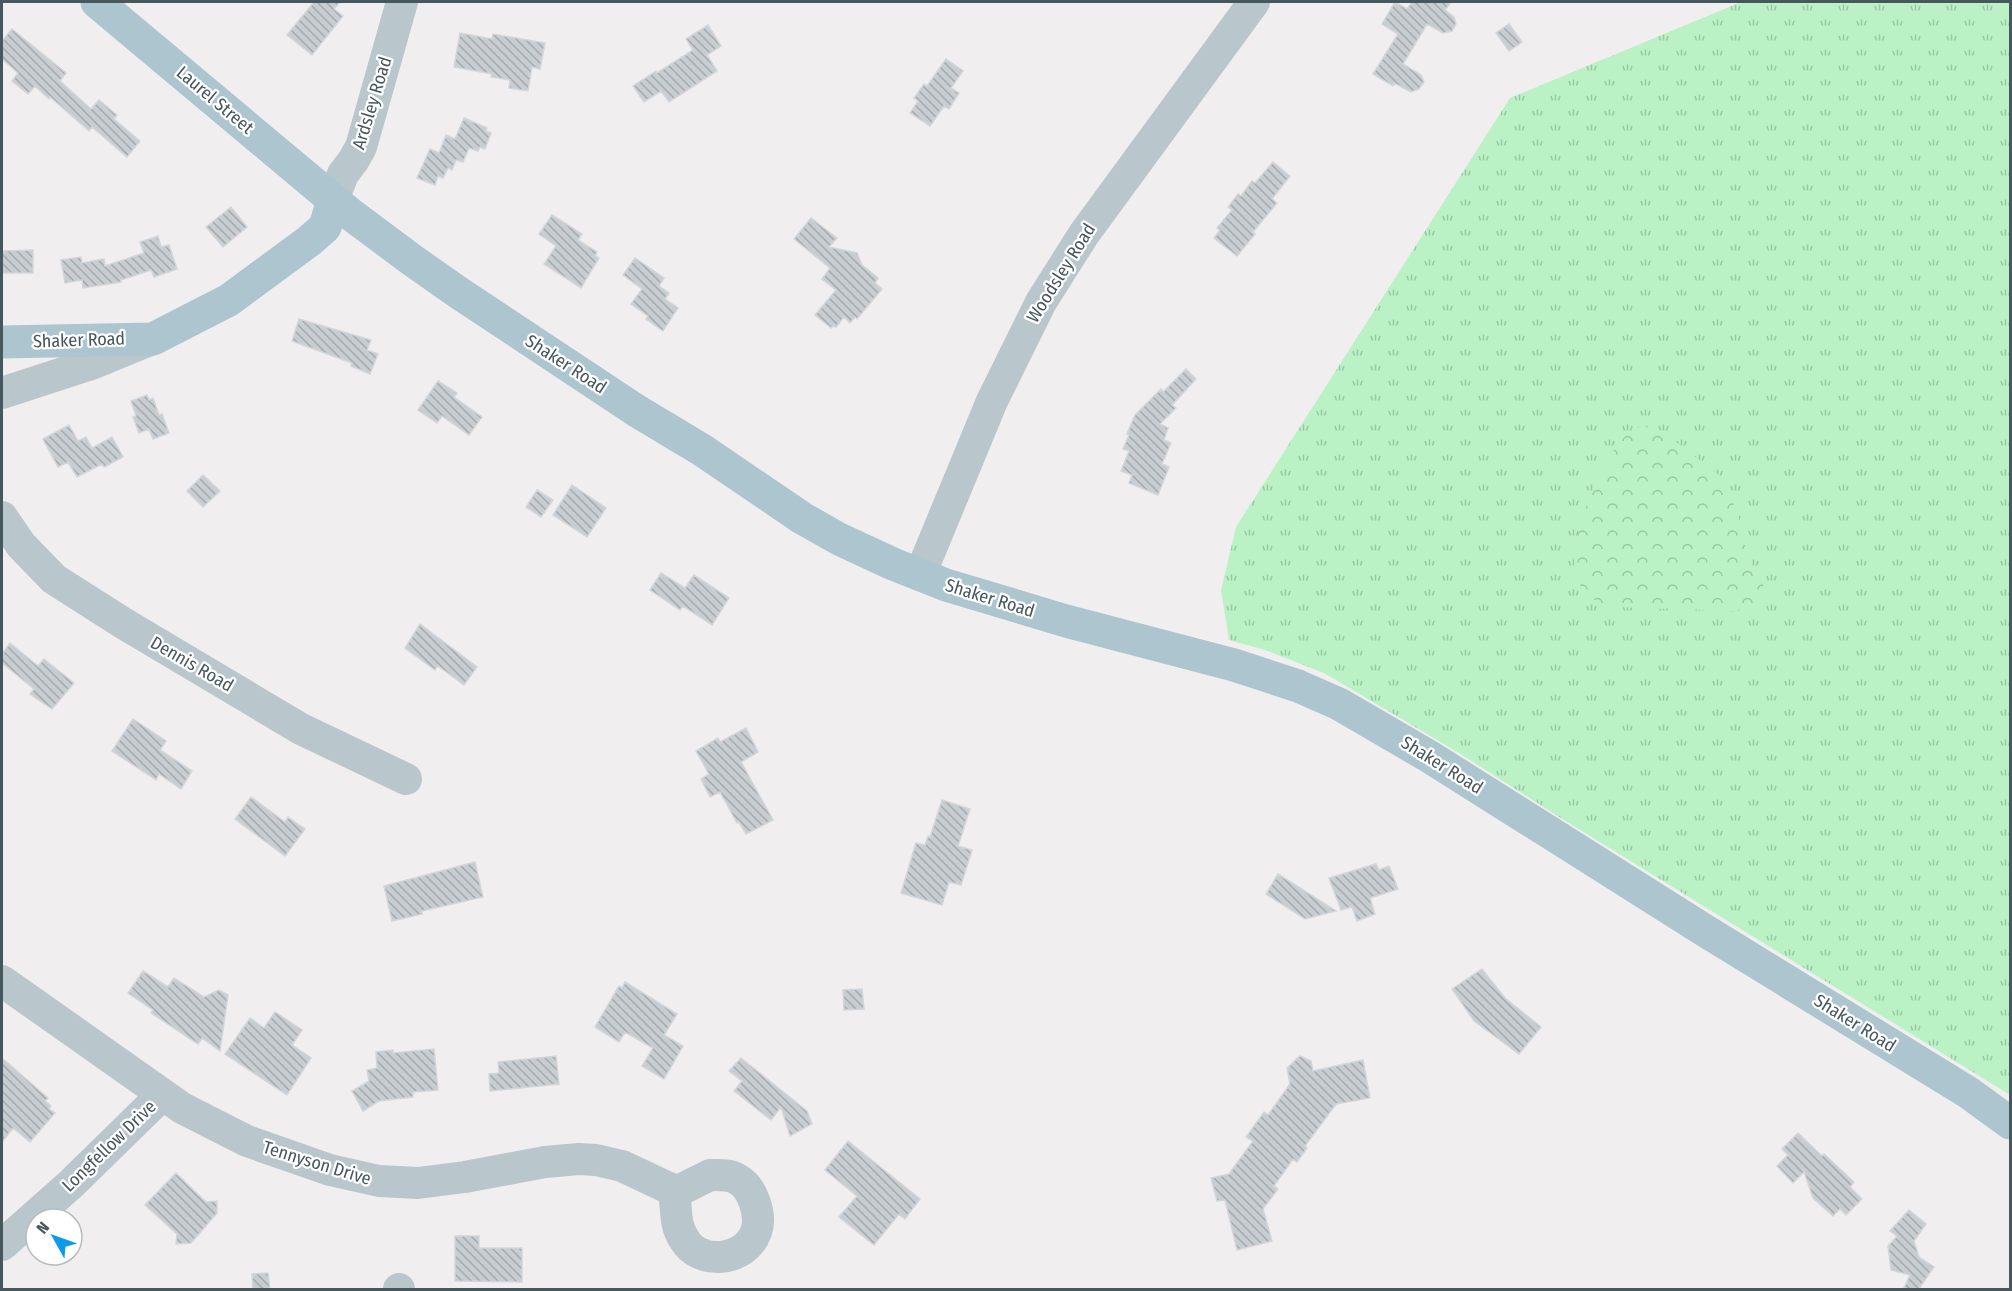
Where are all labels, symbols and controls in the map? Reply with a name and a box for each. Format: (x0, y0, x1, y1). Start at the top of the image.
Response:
street label: Ardsley Road (347, 54, 397, 152)
street label: Laurel Street (172, 61, 258, 139)
street label: Woodsley Road (1022, 219, 1100, 327)
street label: Shaker Road (33, 327, 125, 353)
street label: Shaker Road (521, 330, 611, 398)
street label: Shaker Road (943, 574, 1037, 622)
street label: Dennis Road (147, 631, 237, 697)
street label: Shaker Road (1397, 731, 1487, 799)
street label: Shaker Road (1810, 989, 1900, 1057)
street label: Longfellow Drive (57, 1096, 161, 1196)
street label: Tennyson Drive (260, 1136, 374, 1190)
north arrow (24, 1207, 84, 1267)
text: N (33, 1218, 53, 1237)

